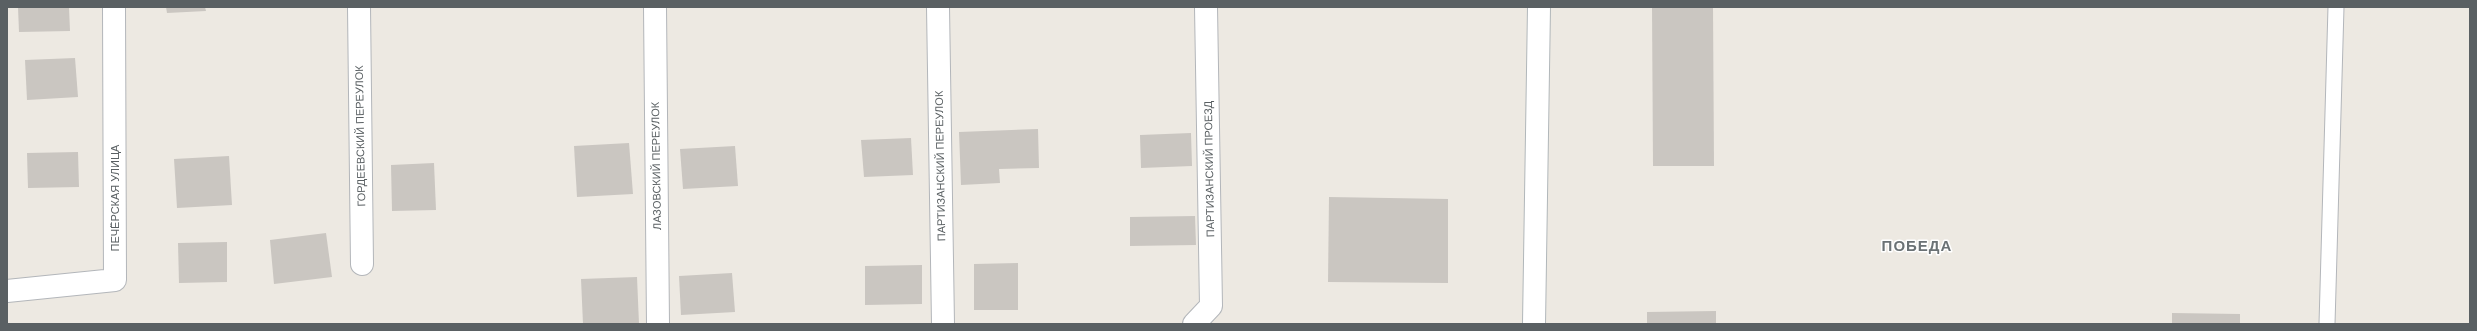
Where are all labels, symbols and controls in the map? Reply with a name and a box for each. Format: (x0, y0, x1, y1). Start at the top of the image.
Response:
street label: ГОРДЕЕВСКИЙ ПЕРЕУЛОК (352, 65, 368, 207)
street label: ПАРТИЗАНСКИЙ ПЕРЕУЛОК (932, 90, 948, 241)
street label: ПАРТИЗАНСКИЙ ПРОЕЗД (1201, 100, 1217, 237)
street label: ЛАЗОВСКИЙ ПЕРЕУЛОК (648, 101, 664, 230)
street label: ПЕЧЁРСКАЯ УЛИЦА (108, 144, 122, 251)
district label: ПОБЕДА (1882, 236, 1952, 256)

